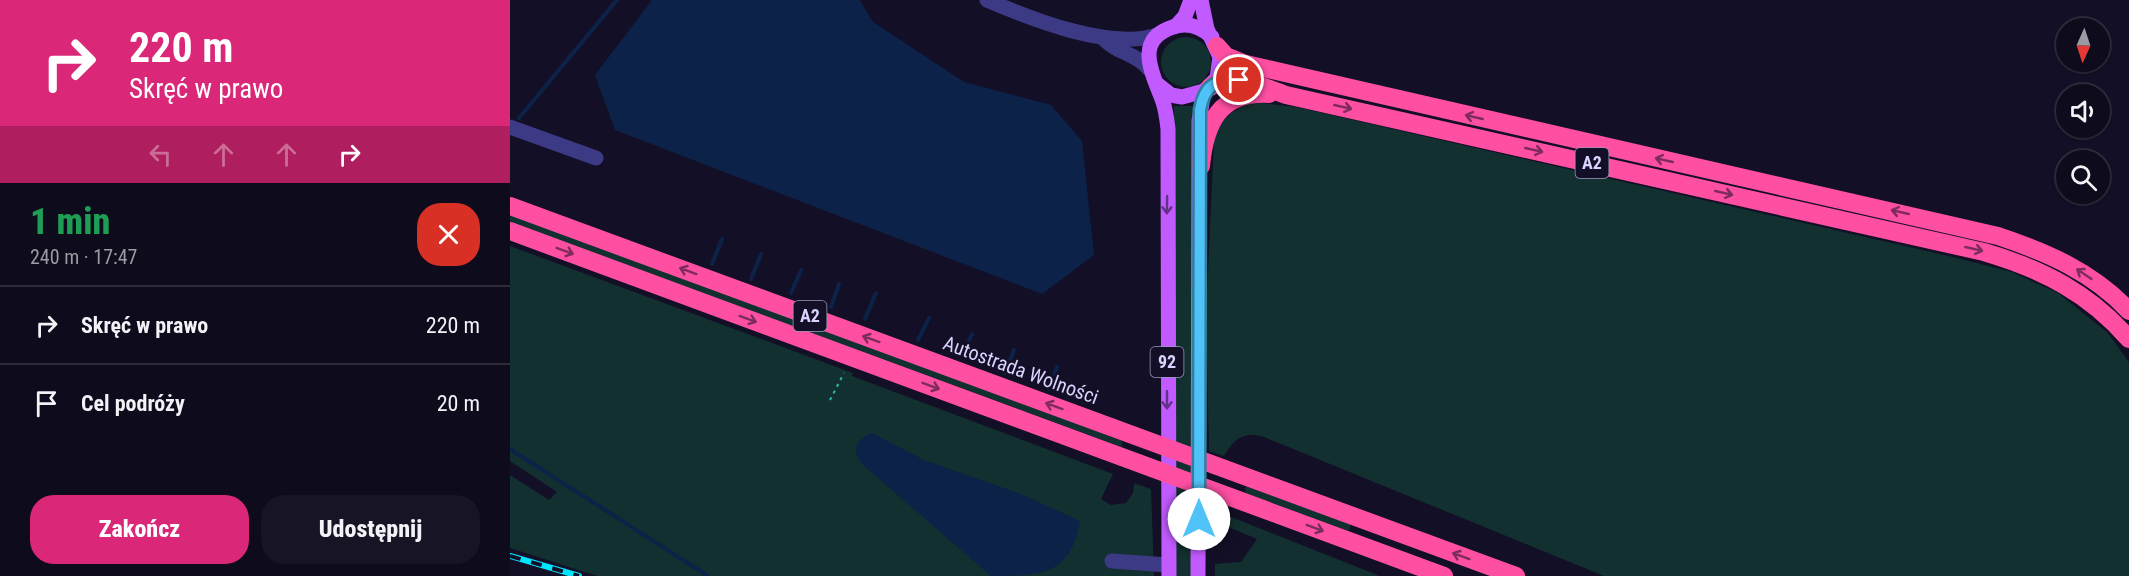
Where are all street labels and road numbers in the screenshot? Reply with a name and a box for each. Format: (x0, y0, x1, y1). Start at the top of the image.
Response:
road number: A2 (1576, 148, 1608, 178)
road number: A2 (794, 301, 826, 331)
street label: Autostrada Wolności (940, 331, 1102, 409)
road number: 92 (1150, 347, 1184, 377)

